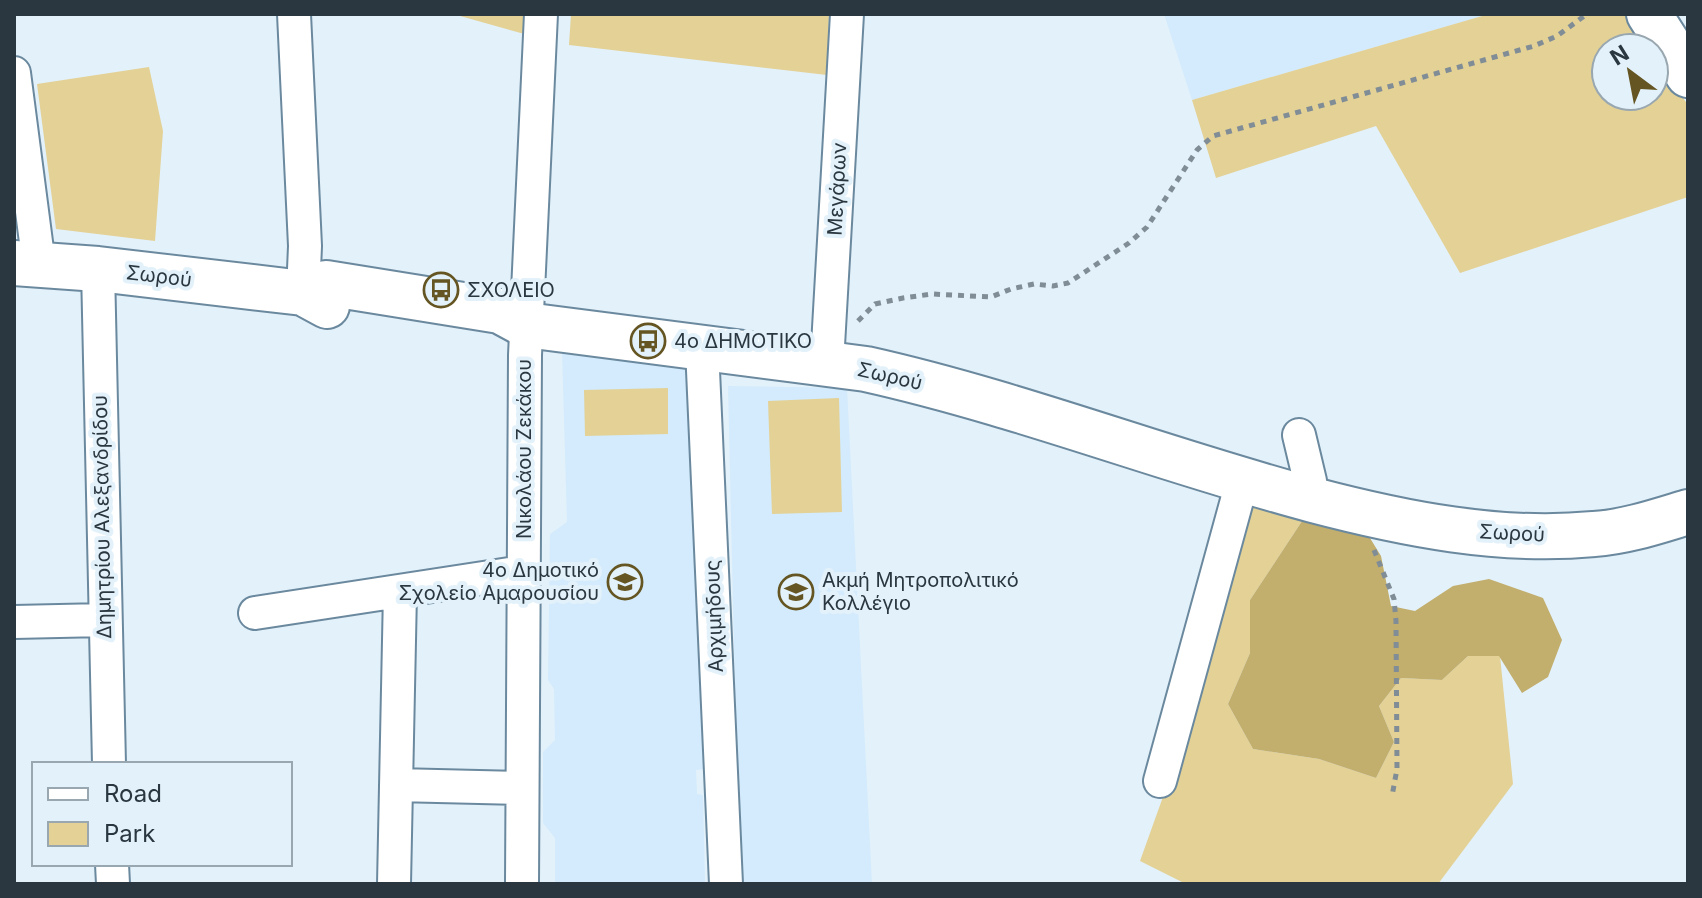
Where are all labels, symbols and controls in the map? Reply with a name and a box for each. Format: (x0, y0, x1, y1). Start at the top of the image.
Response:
north arrow (1590, 32, 1670, 112)
text: N (1605, 40, 1633, 71)
street label: Μεγάρων (823, 141, 851, 236)
street label: Σωρού (125, 260, 193, 292)
bus stop icon: ΣΧΟΛΕΙΟ (422, 271, 460, 309)
place label: ΣΧΟΛΕΙΟ (467, 278, 555, 302)
bus stop icon: 4ο ΔΗΜΟΤΙΚΟ (629, 322, 667, 360)
place label: 4ο ΔΗΜΟΤΙΚΟ (674, 329, 812, 353)
street label: Σωρού (855, 357, 925, 395)
street label: Νικολάου Ζεκάκου (512, 359, 536, 539)
street label: Δημητρίου Αλεξανδρίδου (88, 395, 116, 639)
street label: Σωρού (1478, 519, 1546, 547)
place label: 4ο Δημοτικό Σχολείο Αμαρουσίου (398, 558, 599, 605)
street label: Αρχιμήδους (700, 559, 728, 673)
school or university icon: 4ο Δημοτικό Σχολείο Αμαρουσίου (606, 563, 644, 601)
place label: Ακμή Μητροπολιτικό Κολλέγιο (822, 568, 1019, 615)
school or university icon: Ακμή Μητροπολιτικό Κολλέγιο (777, 573, 815, 611)
legend (32, 762, 292, 866)
text: Road (104, 779, 162, 808)
text: Park (104, 819, 155, 848)

